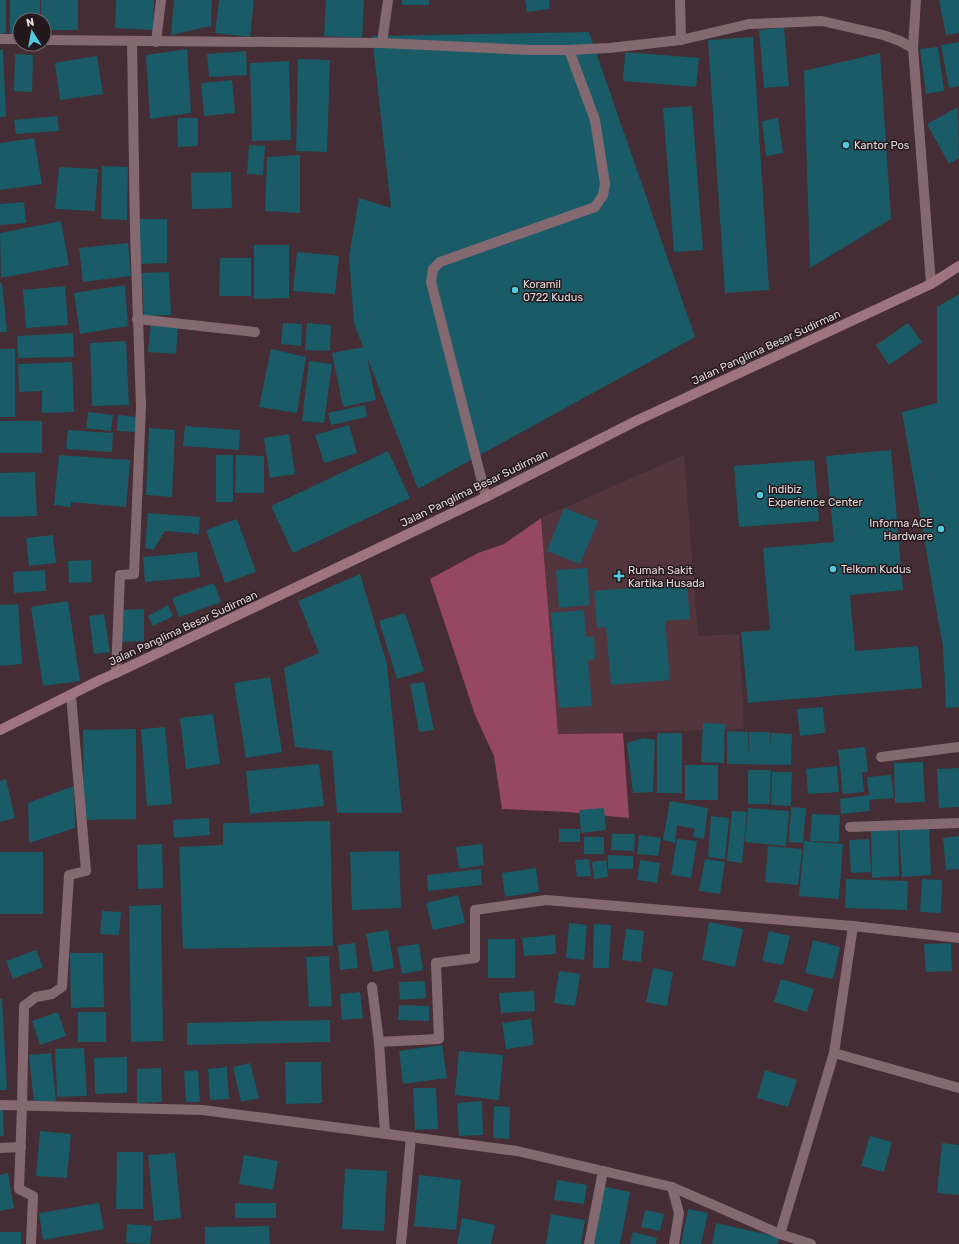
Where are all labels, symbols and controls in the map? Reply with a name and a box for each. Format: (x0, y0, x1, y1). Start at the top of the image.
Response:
north arrow (12, 12, 52, 52)
text: N (25, 16, 35, 30)
place label: Kantor Pos (854, 139, 910, 152)
marker: Kantor Pos (841, 140, 851, 150)
place label: Koramil 0722 Kudus (523, 278, 583, 304)
marker: Koramil 0722 Kudus (510, 285, 520, 295)
street label: Jalan Panglima Besar Sudirman (690, 307, 843, 388)
street label: Jalan Panglima Besar Sudirman (398, 447, 550, 530)
place label: Indibiz Experience Center (768, 483, 863, 509)
marker: Indibiz Experience Center (755, 490, 765, 500)
place label: Informa ACE Hardware (869, 517, 933, 543)
marker: Informa ACE Hardware (936, 524, 946, 534)
place label: Telkom Kudus (841, 563, 912, 576)
place label: Rumah Sakit Kartika Husada (628, 564, 705, 590)
marker: Telkom Kudus (828, 564, 838, 574)
marker: Rumah Sakit Kartika Husada (613, 570, 625, 582)
street label: Jalan Panglima Besar Sudirman (107, 588, 260, 669)

